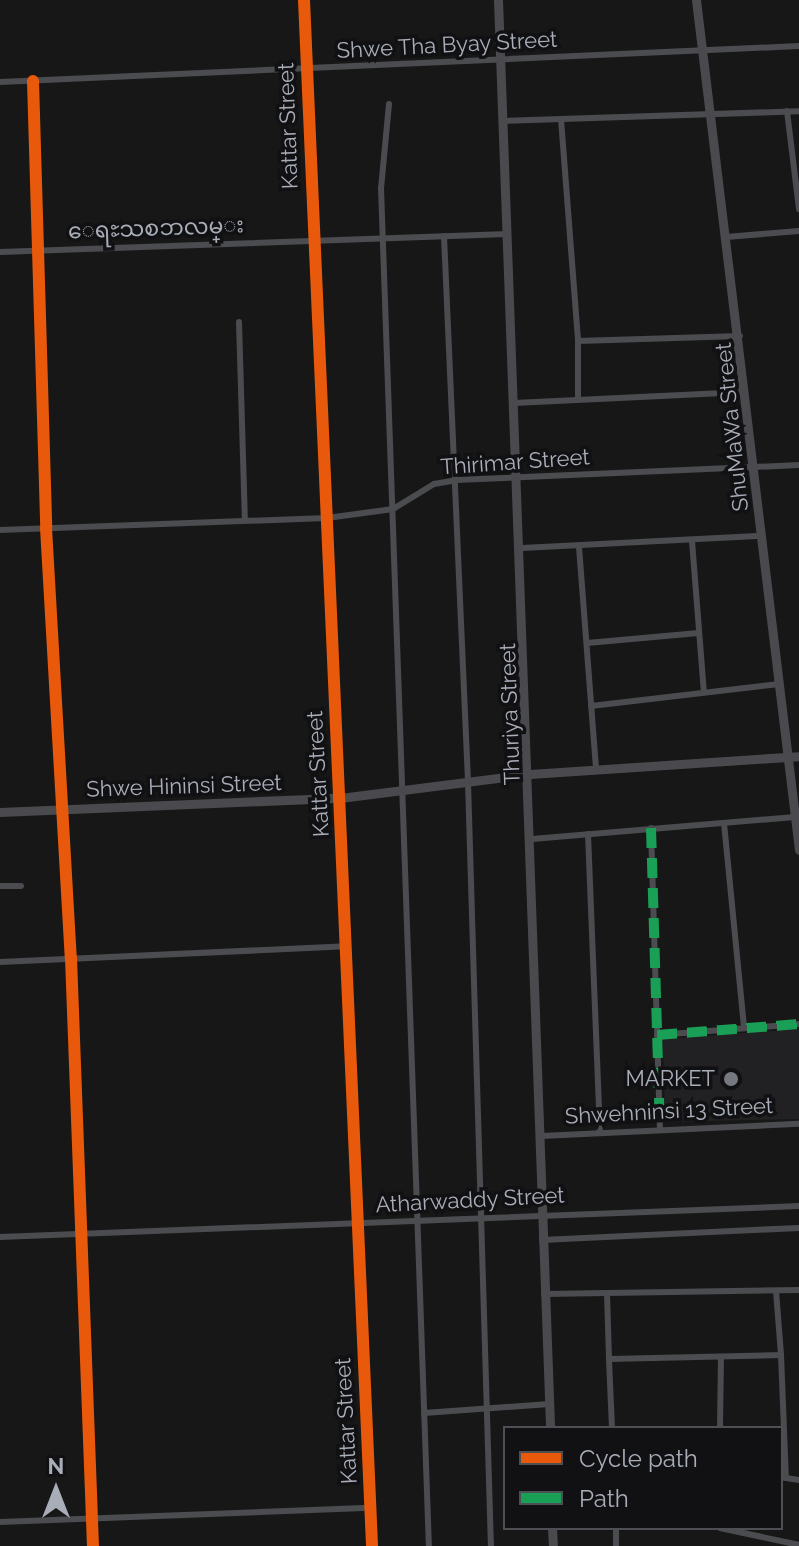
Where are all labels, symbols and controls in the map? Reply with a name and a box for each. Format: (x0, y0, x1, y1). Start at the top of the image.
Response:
street label: Shwe Tha Byay Street (335, 26, 559, 64)
street label: Kattar Street (273, 62, 303, 190)
street label: ေရႊသစၥာလမ္း (68, 212, 244, 244)
street label: ShuMaWa Street (710, 341, 754, 513)
street label: Thirimar Street (439, 444, 591, 480)
street label: Thuriya Street (494, 643, 526, 785)
street label: Kattar Street (301, 710, 335, 838)
street label: Shwe Hininsi Street (86, 769, 282, 803)
place label: MARKET (626, 1066, 715, 1092)
marker: MARKET (722, 1070, 740, 1088)
street label: Shwehninsi 13 Street (564, 1092, 774, 1130)
street label: Atharwaddy Street (375, 1182, 565, 1218)
street label: Kattar Street (329, 1357, 363, 1485)
legend (503, 1426, 783, 1530)
text: Cycle path (579, 1444, 698, 1473)
north arrow (16, 1450, 96, 1530)
text: N (48, 1453, 64, 1479)
text: Path (579, 1484, 629, 1513)

